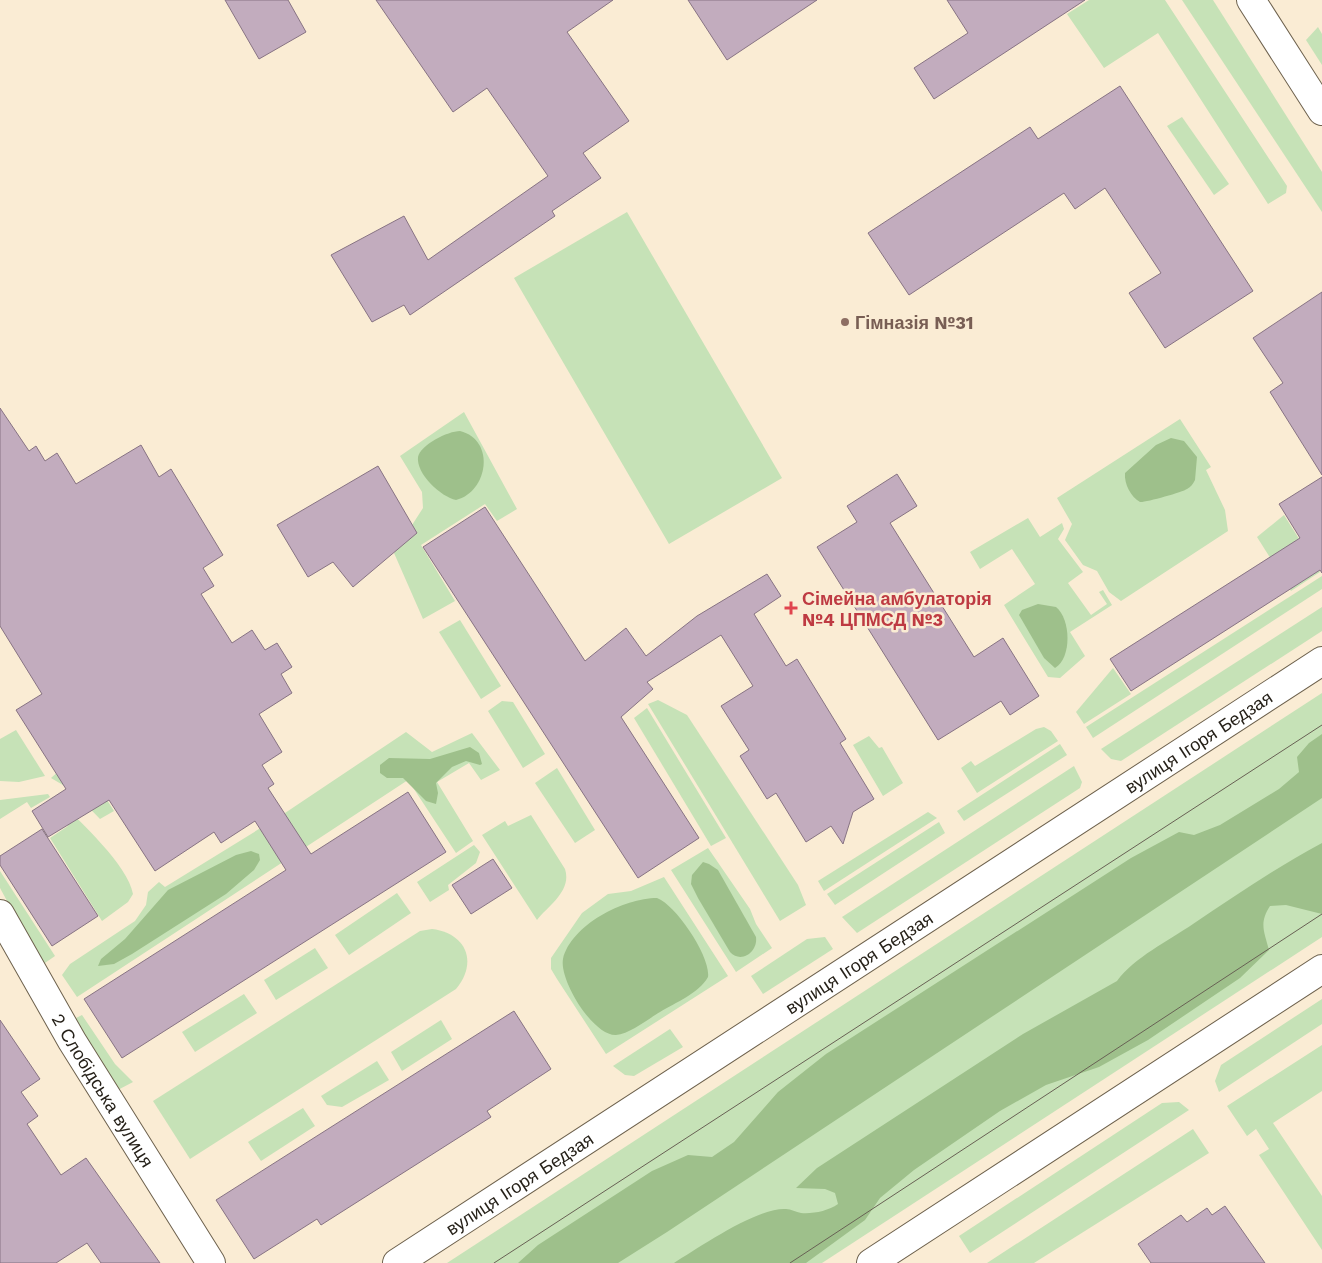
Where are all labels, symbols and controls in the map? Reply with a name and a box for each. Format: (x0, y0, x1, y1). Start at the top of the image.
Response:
place label: Гімназія №31 (855, 312, 974, 333)
marker: Гімназія №31 (839, 316, 851, 328)
place label: Сімейна амбулаторія №4 ЦПМСД №3 (802, 588, 992, 630)
marker: Сімейна амбулаторія №4 ЦПМСД №3 (784, 601, 798, 615)
street label: вулиця Ігоря Бедзая (1121, 686, 1276, 797)
street label: вулиця Ігоря Бедзая (781, 907, 936, 1018)
street label: 2 Слобідська вулиця (48, 1010, 159, 1171)
street label: вулиця Ігоря Бедзая (442, 1128, 597, 1239)

